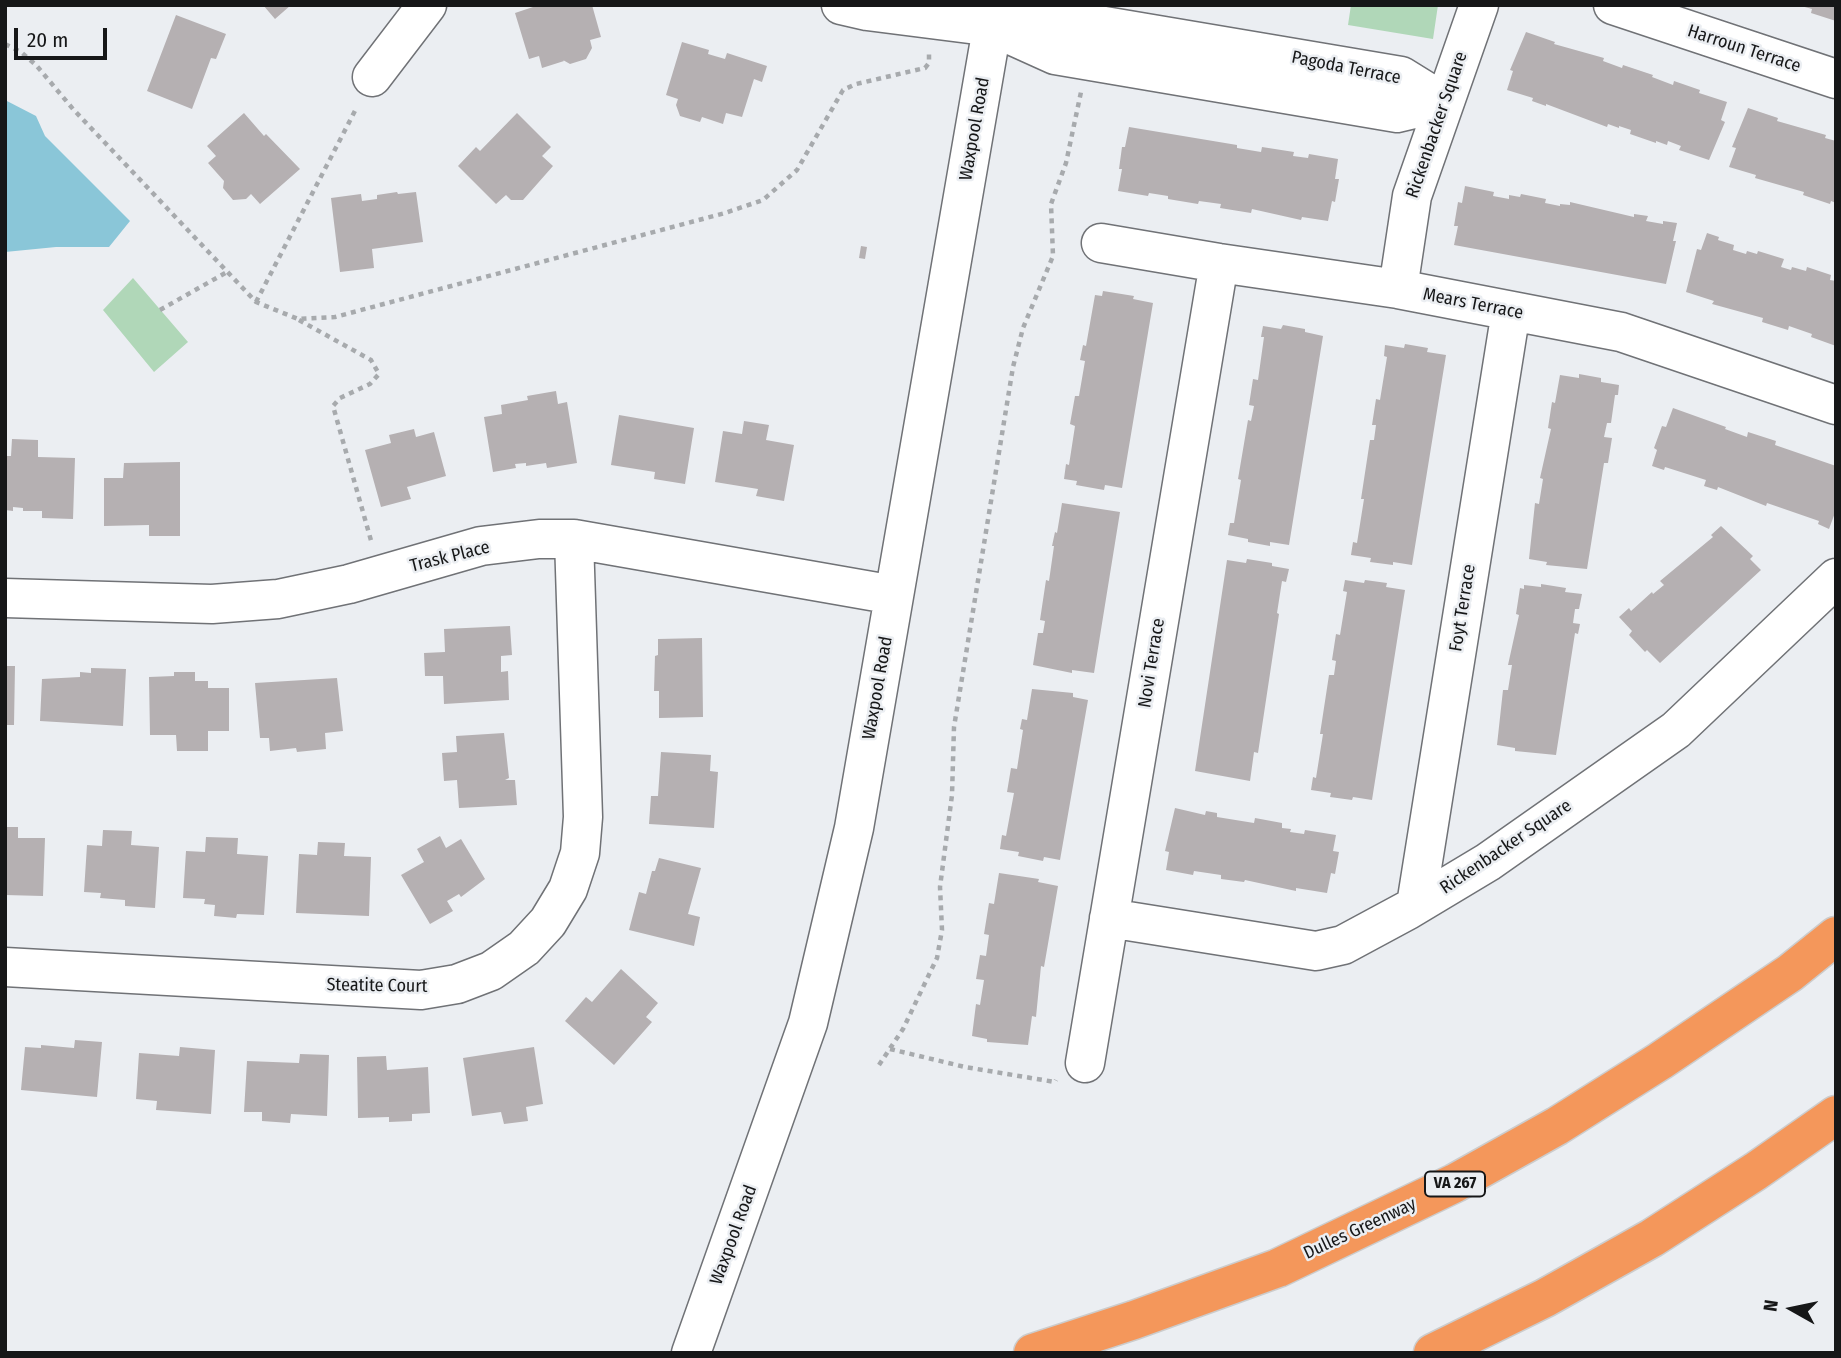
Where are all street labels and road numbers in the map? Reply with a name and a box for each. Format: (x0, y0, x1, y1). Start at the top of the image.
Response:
street label: Harroun Terrace (1685, 21, 1803, 77)
street label: Pagoda Terrace (1290, 47, 1402, 89)
street label: Rickenbacker Square (1402, 49, 1472, 201)
street label: Waxpool Road (955, 76, 995, 182)
street label: Mears Terrace (1421, 284, 1525, 324)
street label: Trask Place (408, 537, 492, 577)
street label: Foyt Terrace (1445, 563, 1481, 653)
street label: Novi Terrace (1134, 617, 1170, 709)
street label: Waxpool Road (858, 635, 898, 741)
street label: Rickenbacker Square (1436, 795, 1576, 899)
street label: Steatite Court (326, 974, 428, 998)
road number: VA 267 (1425, 1172, 1485, 1196)
street label: Waxpool Road (706, 1182, 762, 1288)
street label: Dulles Greenway (1300, 1194, 1420, 1264)

